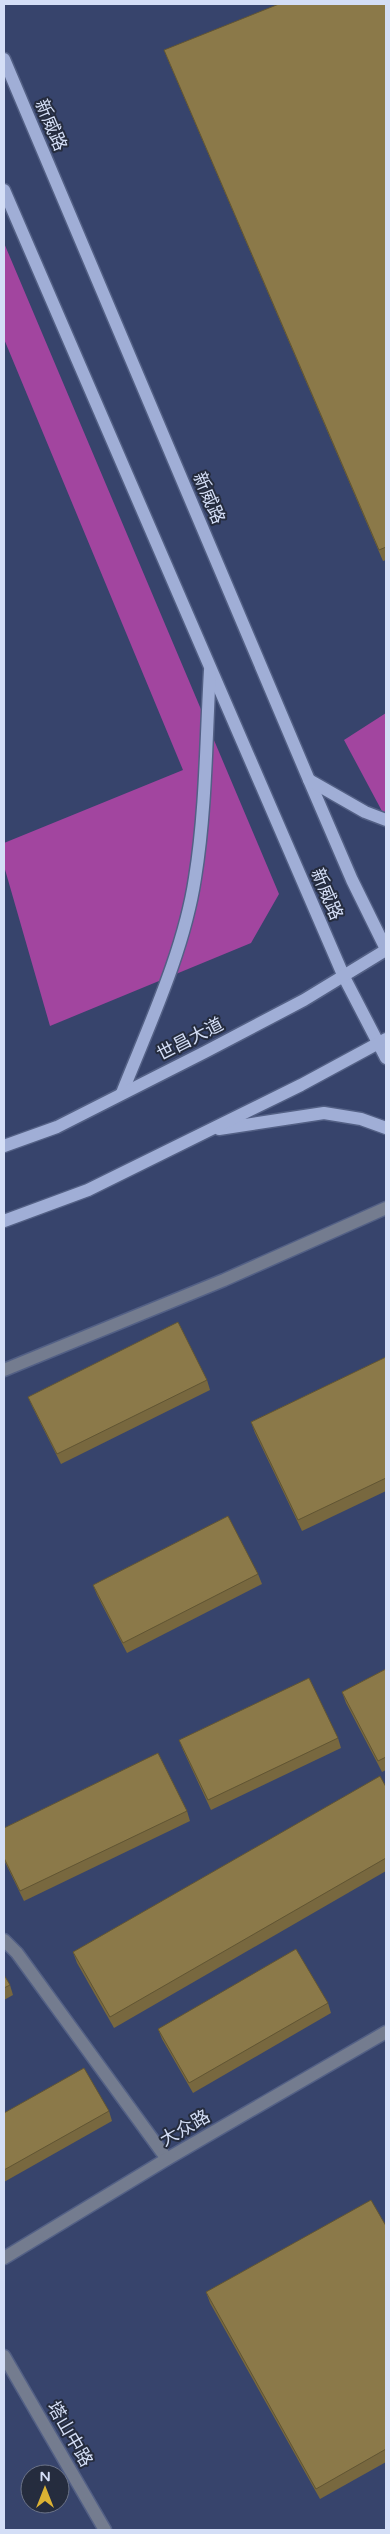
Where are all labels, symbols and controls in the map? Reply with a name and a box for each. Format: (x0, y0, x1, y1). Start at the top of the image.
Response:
street label: 新威路 (30, 96, 72, 154)
street label: 新威路 (188, 469, 230, 527)
street label: 新威路 (306, 865, 348, 923)
street label: 世昌大道 (153, 1013, 227, 1065)
street label: 大众路 (156, 2105, 214, 2151)
street label: 塔山中路 (42, 2397, 98, 2471)
north arrow (20, 2464, 70, 2514)
text: N (39, 2468, 51, 2485)

